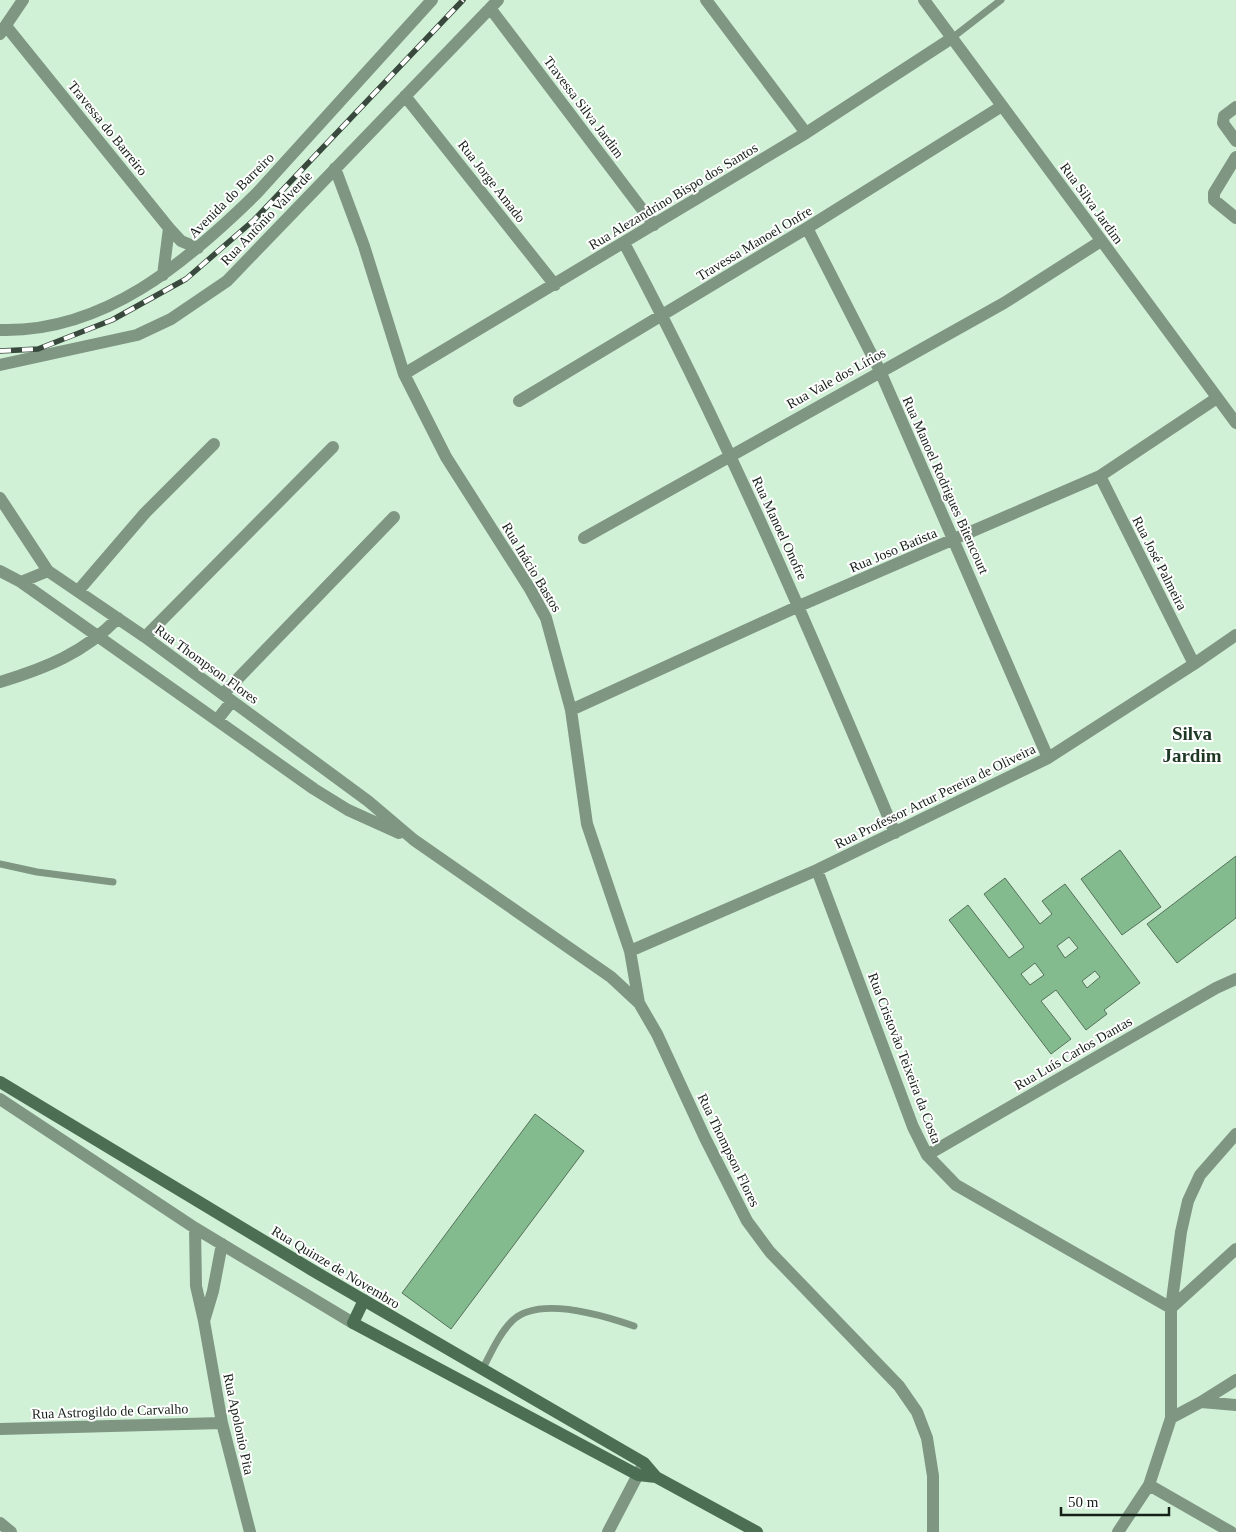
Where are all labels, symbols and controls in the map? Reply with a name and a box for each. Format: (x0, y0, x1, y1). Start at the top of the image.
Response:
street label: Travessa Silva Jardim (541, 54, 627, 161)
street label: Travessa do Barreiro (65, 78, 150, 178)
street label: Rua Jorge Amado (455, 137, 528, 225)
street label: Rua Alezandrino Bispo dos Santos (586, 140, 760, 253)
street label: Avenida do Barreiro (186, 150, 277, 241)
street label: Rua Silva Jardim (1057, 160, 1126, 247)
street label: Rua Antônio Valverde (218, 168, 315, 268)
street label: Travessa Manoel Onfre (694, 203, 815, 284)
street label: Rua Vale dos Lírios (784, 345, 888, 412)
street label: Rua Manoel Rodrigues Bitencourt (900, 394, 992, 576)
street label: Rua Manoel Onofre (749, 474, 810, 582)
street label: Rua José Palmeira (1129, 514, 1190, 613)
street label: Rua Inácio Bastos (499, 520, 564, 615)
street label: Rua Joso Batista (847, 525, 940, 576)
street label: Rua Thompson Flores (152, 622, 261, 707)
district label: Silva Jardim (1162, 723, 1222, 766)
street label: Rua Professor Artur Pereira de Oliveira (833, 741, 1039, 852)
street label: Rua Cristovão Teixeira da Costa (865, 971, 944, 1146)
street label: Rua Luís Carlos Dantas (1012, 1014, 1135, 1093)
street label: Rua Thompson Flores (695, 1091, 763, 1209)
street label: Rua Quinze de Novembro (269, 1223, 402, 1312)
street label: Rua Apolonio Pita (220, 1372, 257, 1477)
street label: Rua Astrogildo de Carvalho (31, 1401, 189, 1422)
scale bar (1061, 1484, 1168, 1516)
text: 50 m (1068, 1494, 1099, 1510)

